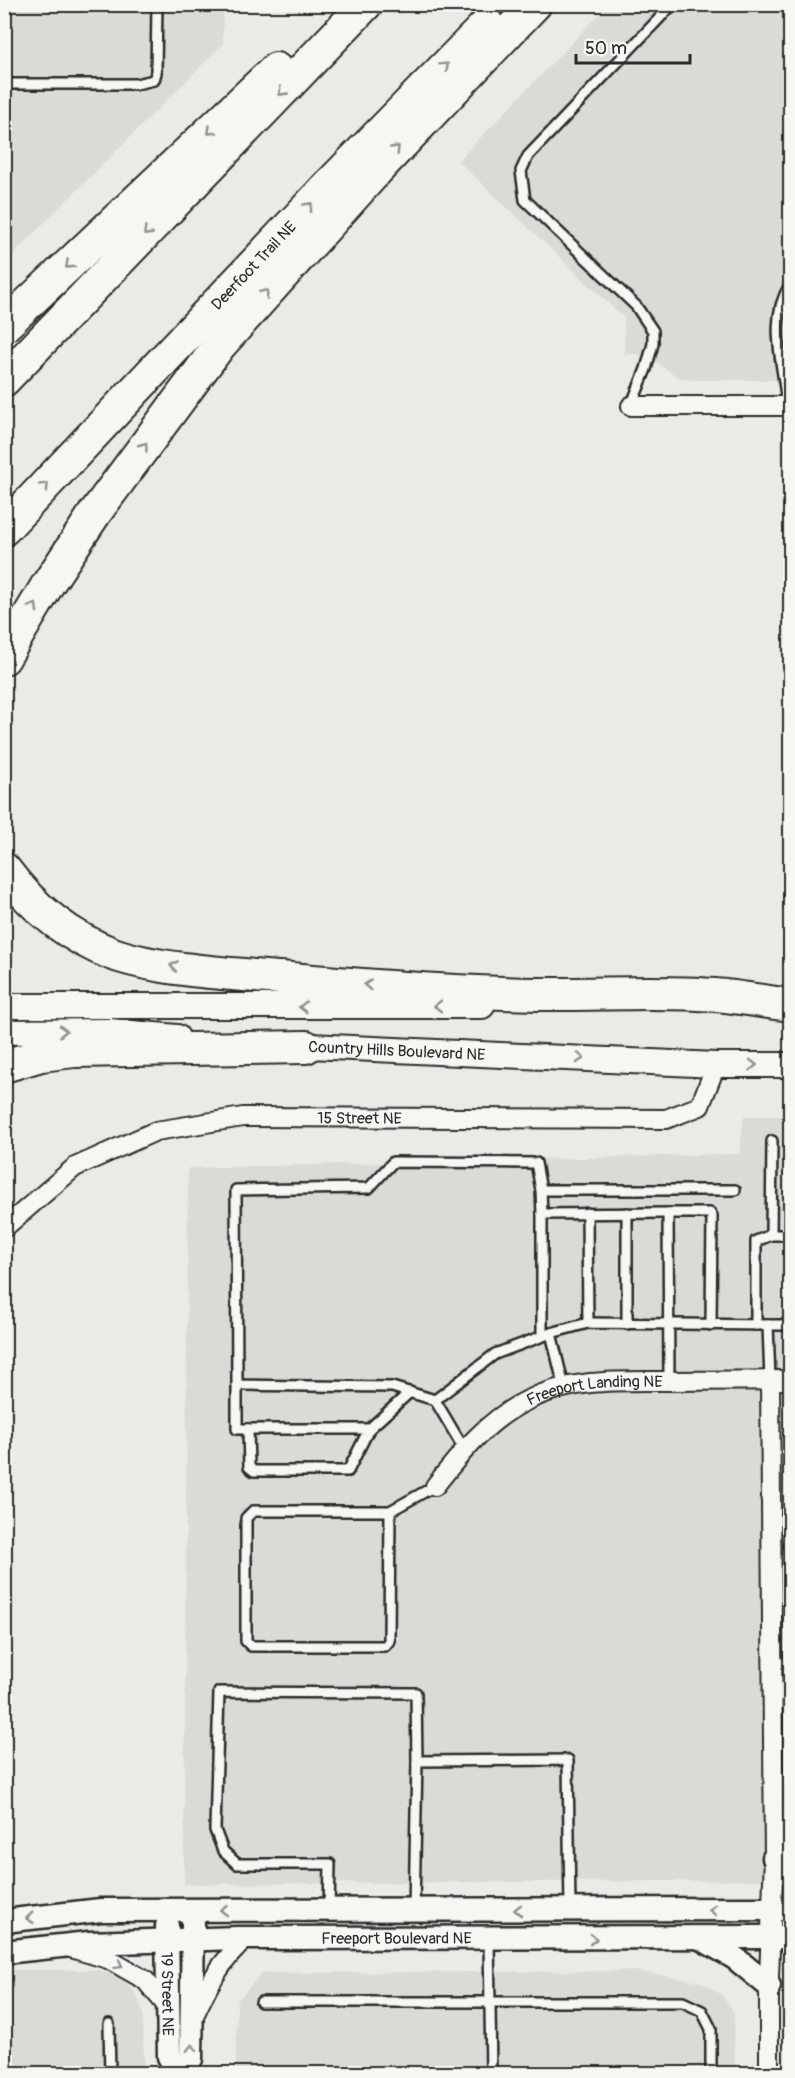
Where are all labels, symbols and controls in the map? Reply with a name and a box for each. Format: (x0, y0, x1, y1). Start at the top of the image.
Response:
scale bar (576, 27, 690, 65)
text: 50 m (585, 37, 627, 60)
one-way arrow (438, 63, 449, 73)
one-way arrow (278, 85, 289, 95)
one-way arrow (207, 124, 217, 135)
one-way arrow (389, 146, 400, 157)
one-way arrow (301, 202, 312, 213)
street label: Deerfoot Trail NE (207, 217, 301, 314)
one-way arrow (143, 225, 154, 236)
one-way arrow (65, 258, 76, 269)
one-way arrow (258, 290, 269, 300)
one-way arrow (137, 442, 148, 453)
one-way arrow (37, 483, 48, 494)
one-way arrow (27, 603, 38, 613)
one-way arrow (170, 960, 180, 973)
one-way arrow (364, 979, 373, 992)
one-way arrow (434, 1000, 443, 1013)
one-way arrow (299, 1001, 308, 1013)
one-way arrow (58, 1025, 67, 1037)
street label: Country Hills Boulevard NE (308, 1037, 486, 1065)
one-way arrow (575, 1051, 584, 1064)
one-way arrow (749, 1059, 758, 1071)
street label: 15 Street NE (317, 1108, 402, 1129)
street label: Freeport Landing NE (523, 1372, 663, 1410)
one-way arrow (220, 1904, 229, 1916)
one-way arrow (514, 1904, 523, 1916)
one-way arrow (709, 1904, 718, 1916)
one-way arrow (25, 1911, 34, 1924)
street label: Freeport Boulevard NE (321, 1929, 472, 1949)
one-way arrow (588, 1933, 597, 1945)
street label: 19 Street NE (156, 1952, 178, 2036)
one-way arrow (112, 1957, 123, 1969)
one-way arrow (185, 2043, 198, 2052)

